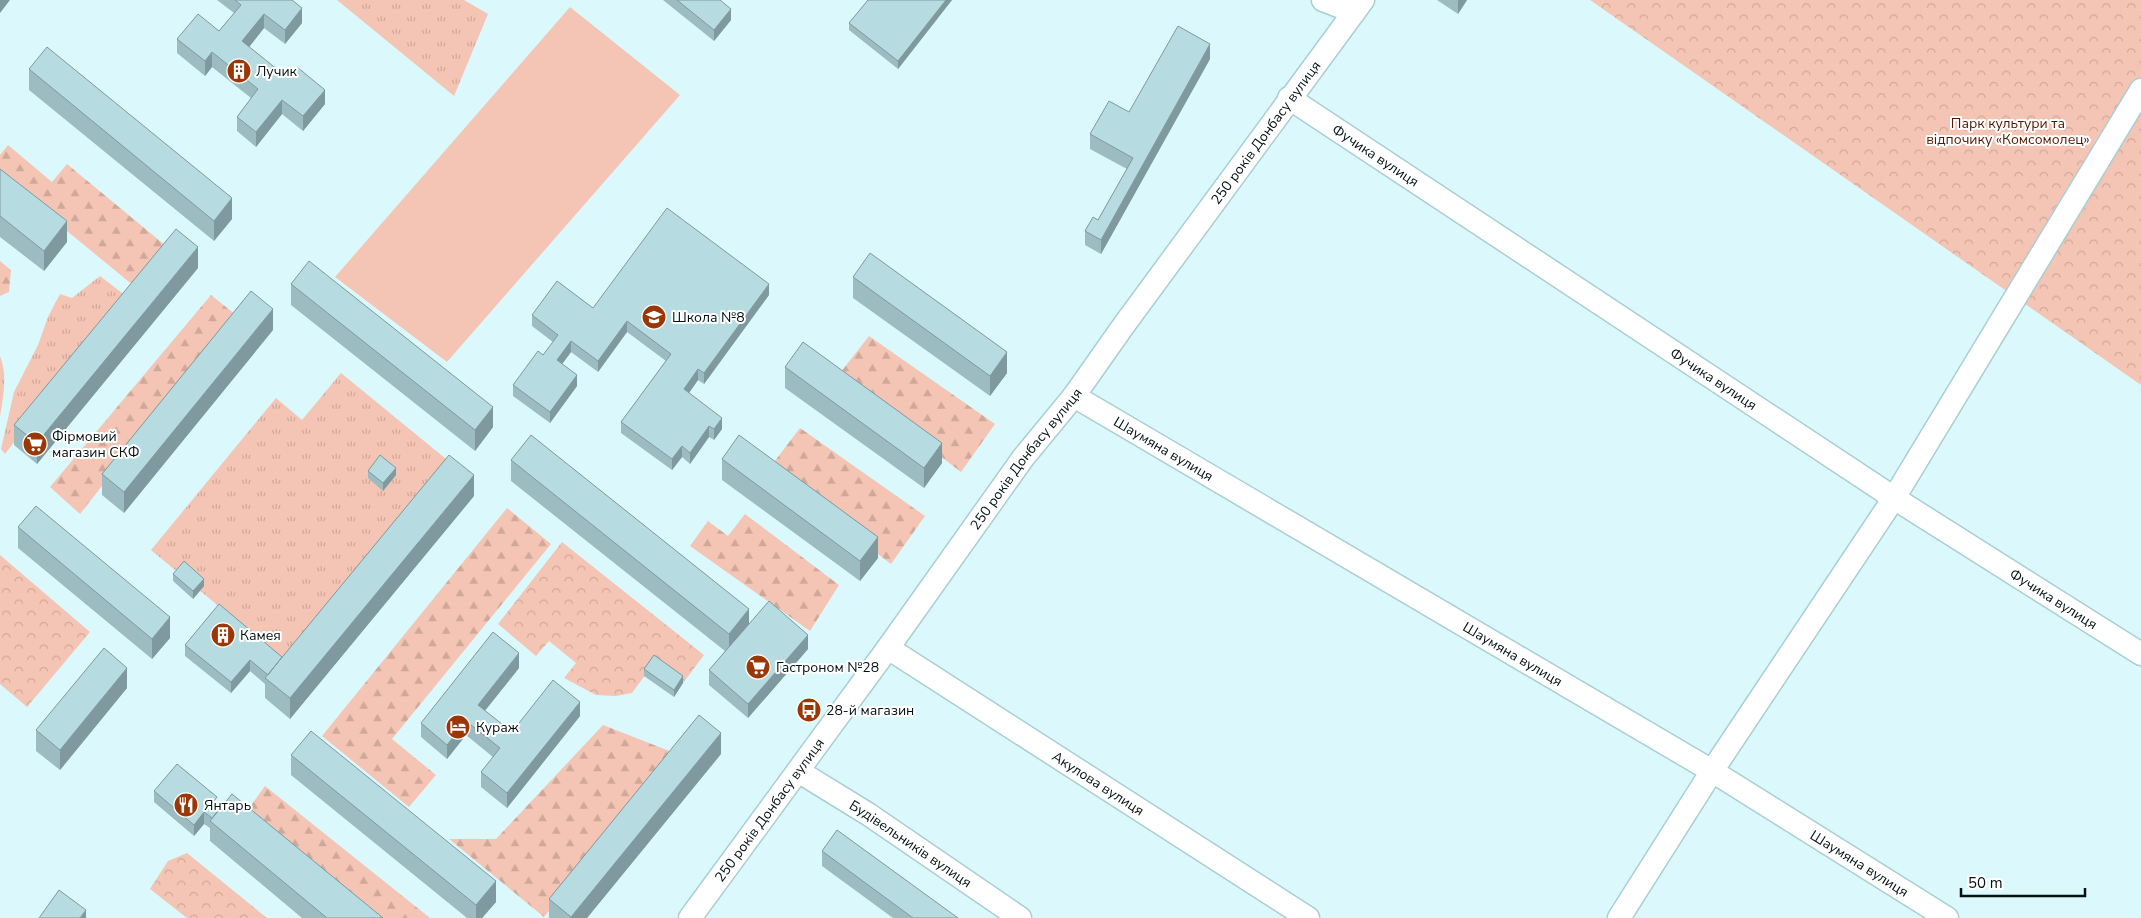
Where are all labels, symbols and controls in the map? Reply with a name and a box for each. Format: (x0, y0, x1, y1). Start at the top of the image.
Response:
street label: 250 років Донбасу вулиця (1206, 57, 1325, 208)
building icon: Лучик (226, 58, 252, 84)
place label: Лучик (256, 62, 298, 81)
park label: Парк культури та відпочику «Комсомолец» (1926, 114, 2090, 149)
street label: Фучика вулиця (1329, 120, 1423, 191)
school or university icon: Школа №8 (641, 304, 667, 330)
place label: Школа №8 (672, 308, 745, 327)
street label: Фучика вулиця (1666, 343, 1761, 414)
street label: 250 років Донбасу вулиця (966, 384, 1086, 534)
street label: Шаумяна вулиця (1110, 412, 1217, 485)
place label: Фірмовий магазин СКФ (52, 427, 140, 462)
supermarket icon: Фірмовий магазин СКФ (22, 431, 48, 457)
street label: Фучика вулиця (2006, 564, 2101, 634)
street label: Шаумяна вулиця (1459, 617, 1566, 691)
building icon: Камея (210, 622, 236, 648)
place label: Камея (240, 626, 281, 645)
supermarket icon: Гастроном №28 (745, 654, 771, 680)
place label: Гастроном №28 (776, 658, 879, 677)
bus stop icon: 28-й магазин (796, 697, 822, 723)
place label: 28-й магазин (826, 701, 914, 720)
hotel icon: Кураж (445, 714, 471, 740)
place label: Кураж (476, 718, 519, 737)
street label: 250 років Донбасу вулиця (710, 734, 828, 886)
street label: Акулова вулиця (1049, 747, 1148, 820)
restaurant icon: Янтарь (173, 792, 199, 818)
street label: Будівельників вулиця (846, 795, 976, 892)
place label: Янтарь (204, 796, 251, 815)
street label: Шаумяна вулиця (1807, 825, 1912, 901)
scale bar (1961, 866, 2085, 898)
text: 50 m (1968, 873, 2003, 893)

